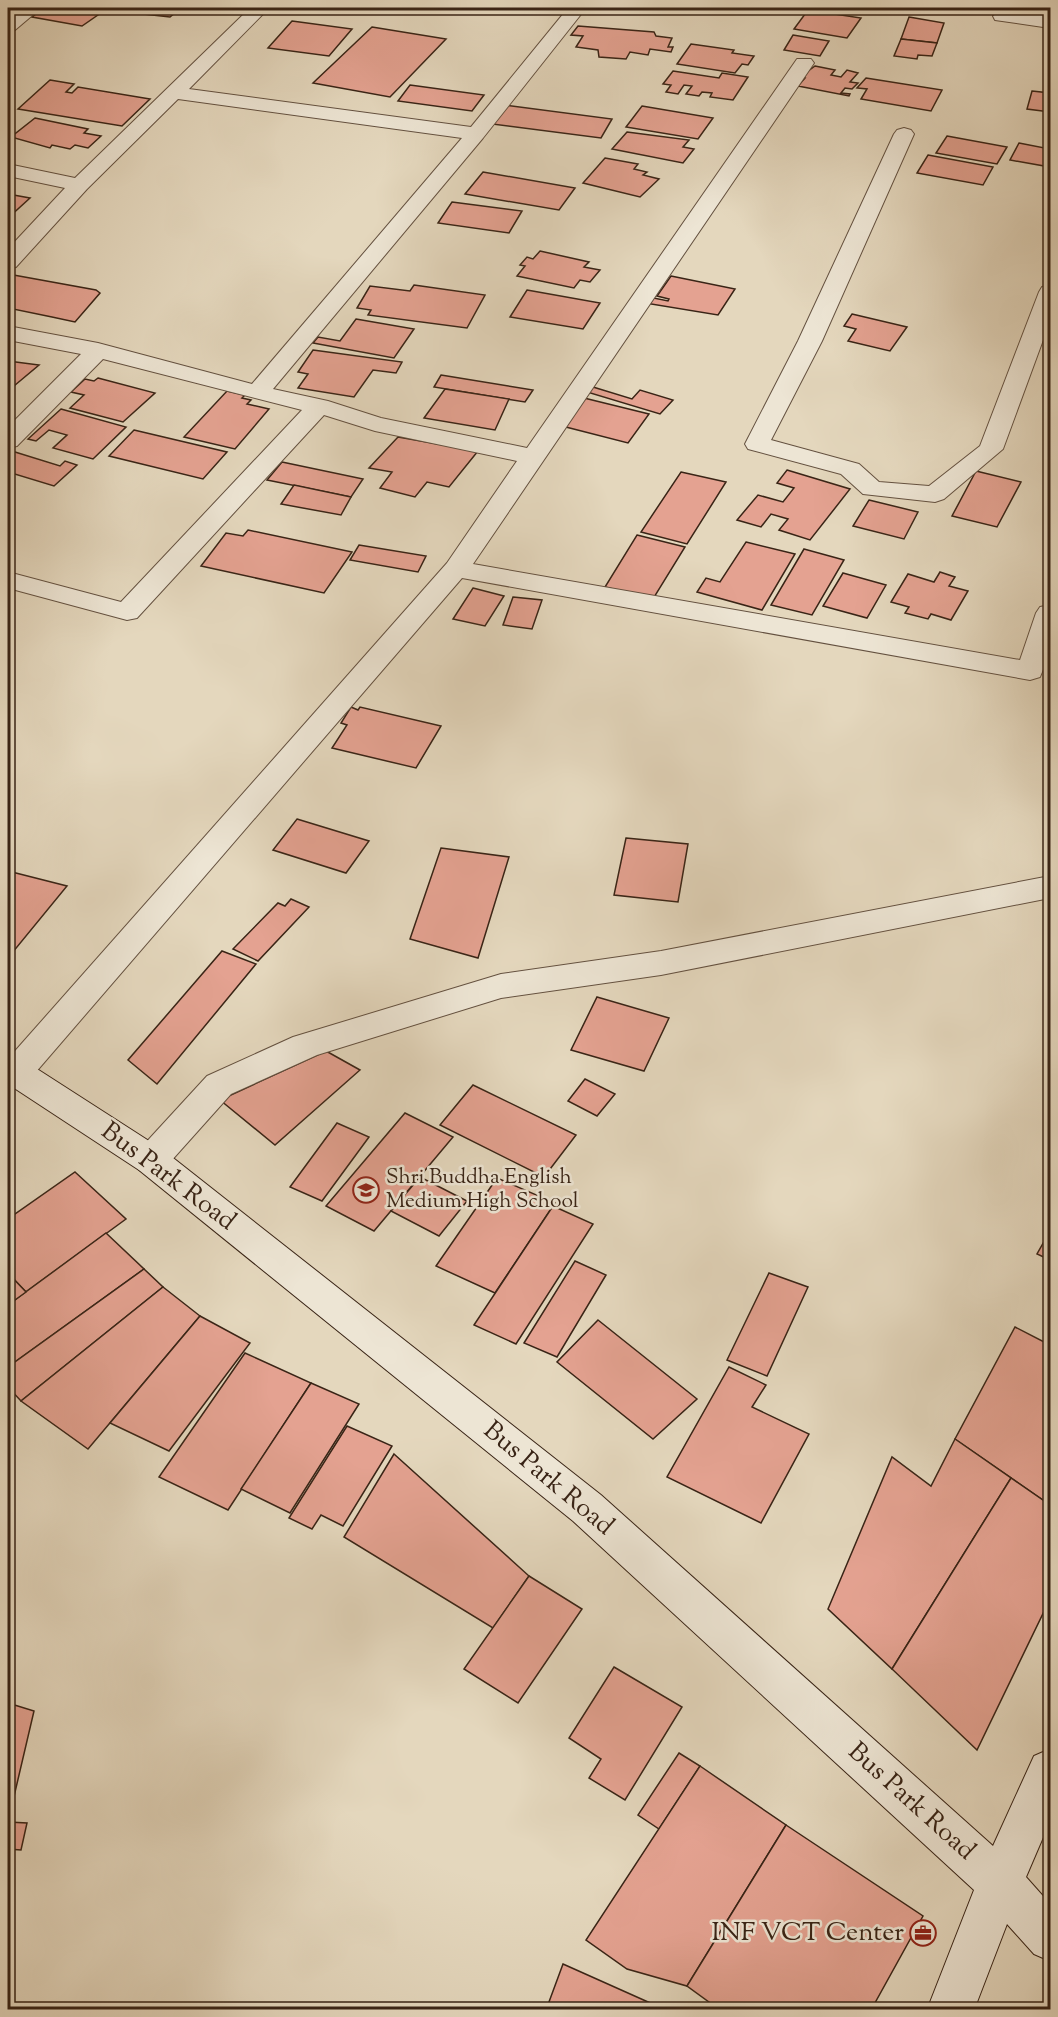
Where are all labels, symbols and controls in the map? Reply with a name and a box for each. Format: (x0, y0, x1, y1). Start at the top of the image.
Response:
street label: Bus Park Road (93, 1114, 244, 1240)
place label: Shri Buddha English Medium High School (386, 1163, 579, 1217)
school or university icon: Shri Buddha English Medium High School (351, 1175, 381, 1205)
street label: Bus Park Road (475, 1413, 622, 1545)
street label: Bus Park Road (839, 1734, 983, 1870)
place label: INF VCT Center (711, 1915, 904, 1952)
office icon: INF VCT Center (908, 1918, 938, 1948)

